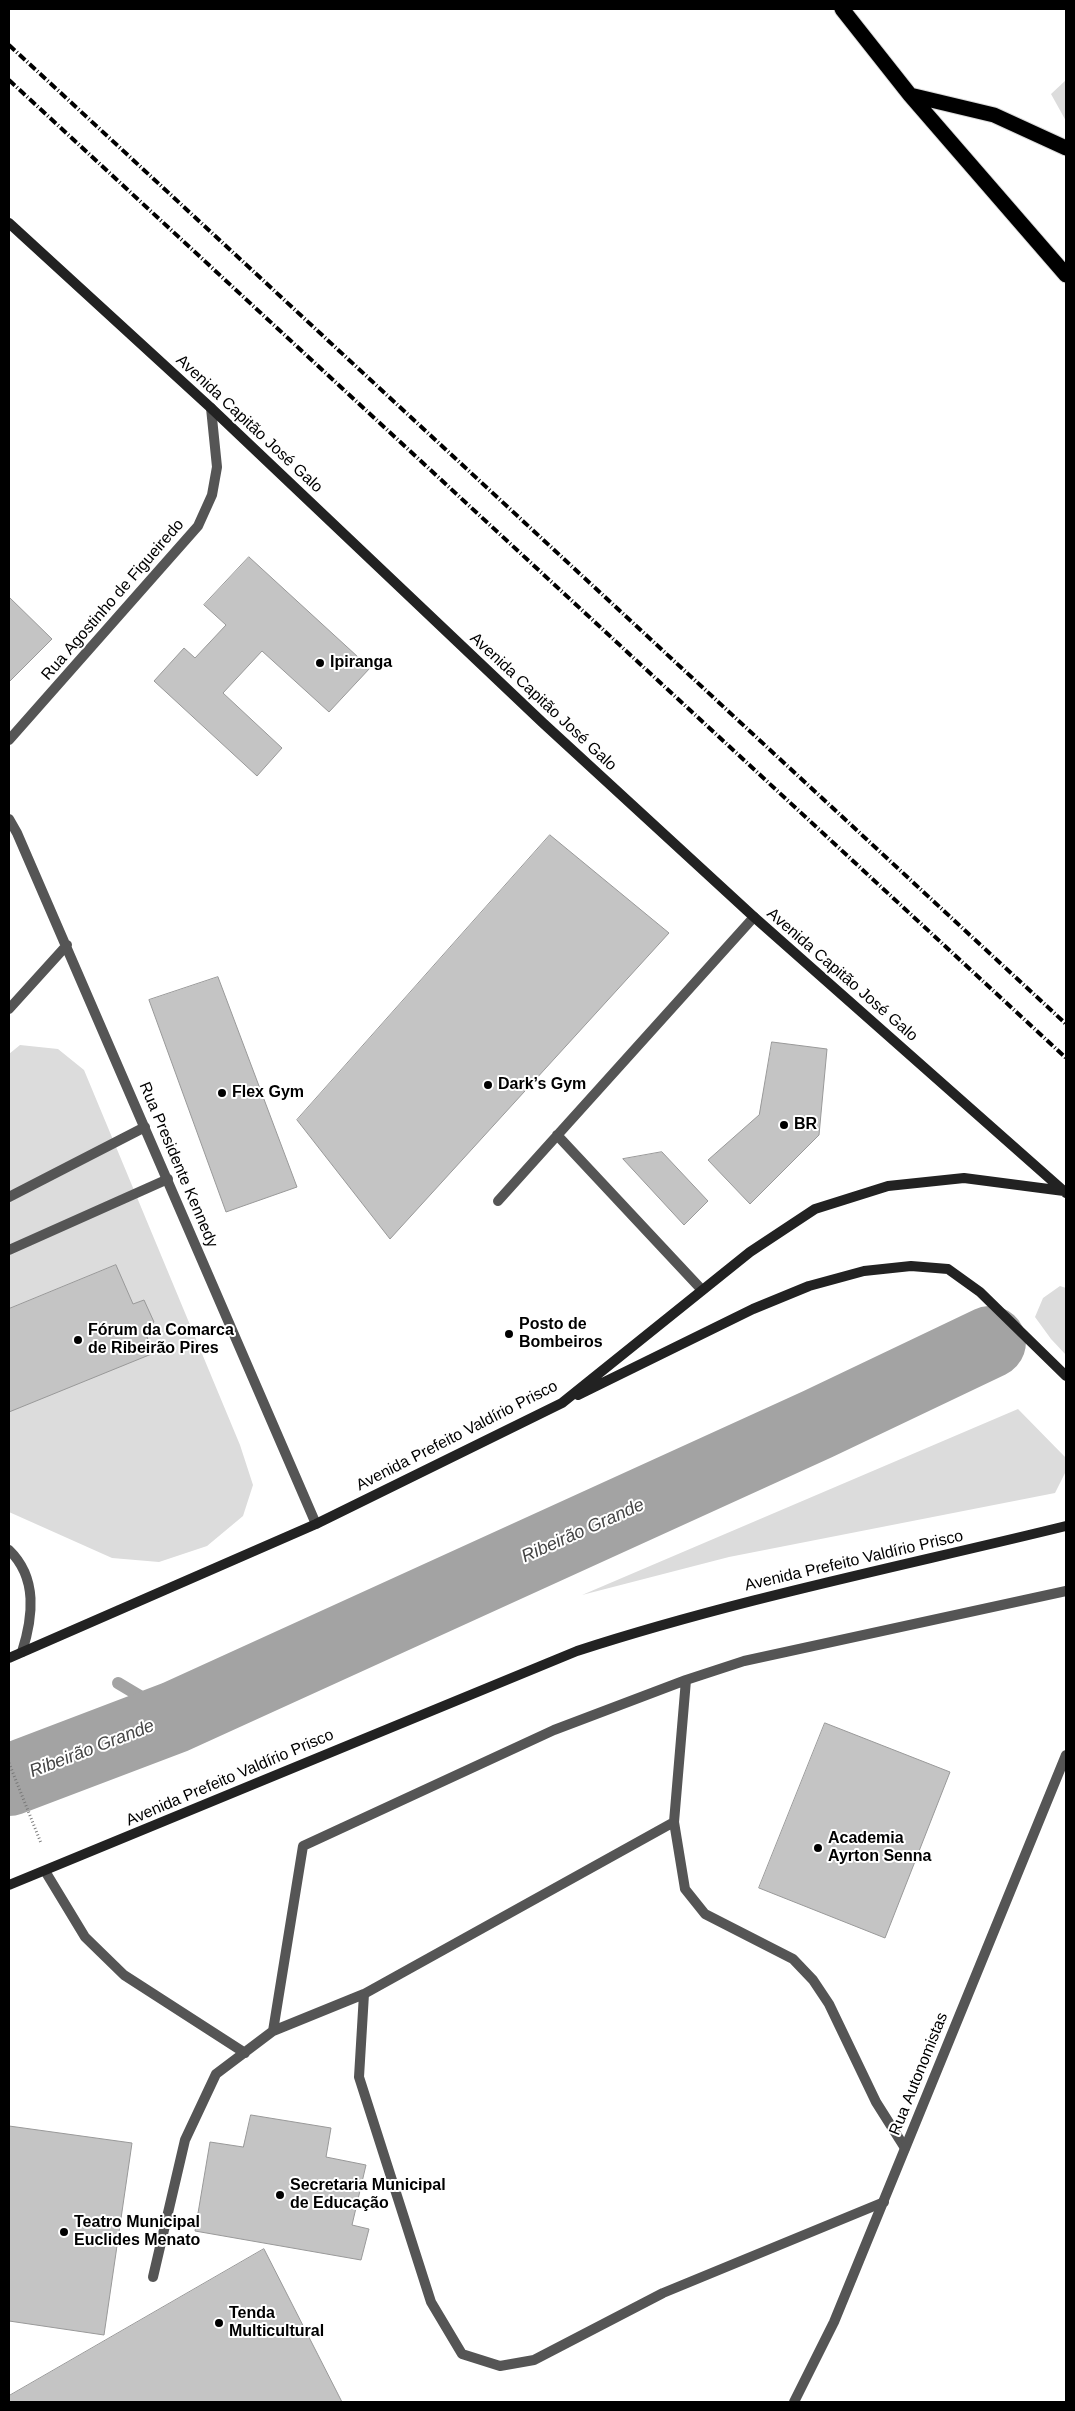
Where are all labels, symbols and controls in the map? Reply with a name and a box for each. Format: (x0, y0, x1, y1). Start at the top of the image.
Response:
street label: Avenida Capitão José Galo (172, 351, 326, 497)
street label: Rua Agostinho de Figueiredo (38, 515, 188, 685)
street label: Avenida Capitão José Galo (466, 629, 620, 775)
place label: Ipiranga (330, 653, 392, 673)
marker: Ipiranga (314, 657, 326, 669)
street label: Avenida Capitão José Galo (763, 904, 921, 1046)
place label: Dark’s Gym (498, 1075, 586, 1095)
street label: Rua Presidente Kennedy (134, 1079, 222, 1251)
marker: Dark’s Gym (482, 1079, 494, 1091)
place label: Flex Gym (232, 1083, 304, 1103)
marker: Flex Gym (216, 1087, 228, 1099)
place label: BR (794, 1115, 817, 1135)
marker: BR (778, 1119, 790, 1131)
place label: Posto de Bombeiros (519, 1315, 603, 1353)
place label: Fórum da Comarca de Ribeirão Pires (88, 1321, 234, 1359)
marker: Posto de Bombeiros (503, 1328, 515, 1340)
marker: Fórum da Comarca de Ribeirão Pires (72, 1334, 84, 1346)
street label: Avenida Prefeito Valdírio Prisco (353, 1377, 561, 1495)
water label: Ribeirão Grande (518, 1494, 648, 1568)
street label: Avenida Prefeito Valdírio Prisco (743, 1527, 965, 1595)
water label: Ribeirão Grande (26, 1715, 158, 1783)
street label: Avenida Prefeito Valdírio Prisco (123, 1725, 337, 1831)
place label: Academia Ayrton Senna (828, 1829, 931, 1867)
marker: Academia Ayrton Senna (812, 1842, 824, 1854)
street label: Rua Autonomistas (886, 2010, 952, 2138)
place label: Secretaria Municipal de Educação (290, 2176, 446, 2214)
marker: Secretaria Municipal de Educação (274, 2189, 286, 2201)
place label: Teatro Municipal Euclides Menato (74, 2213, 200, 2251)
marker: Teatro Municipal Euclides Menato (58, 2226, 70, 2238)
place label: Tenda Multicultural (229, 2304, 324, 2342)
marker: Tenda Multicultural (213, 2317, 225, 2329)

